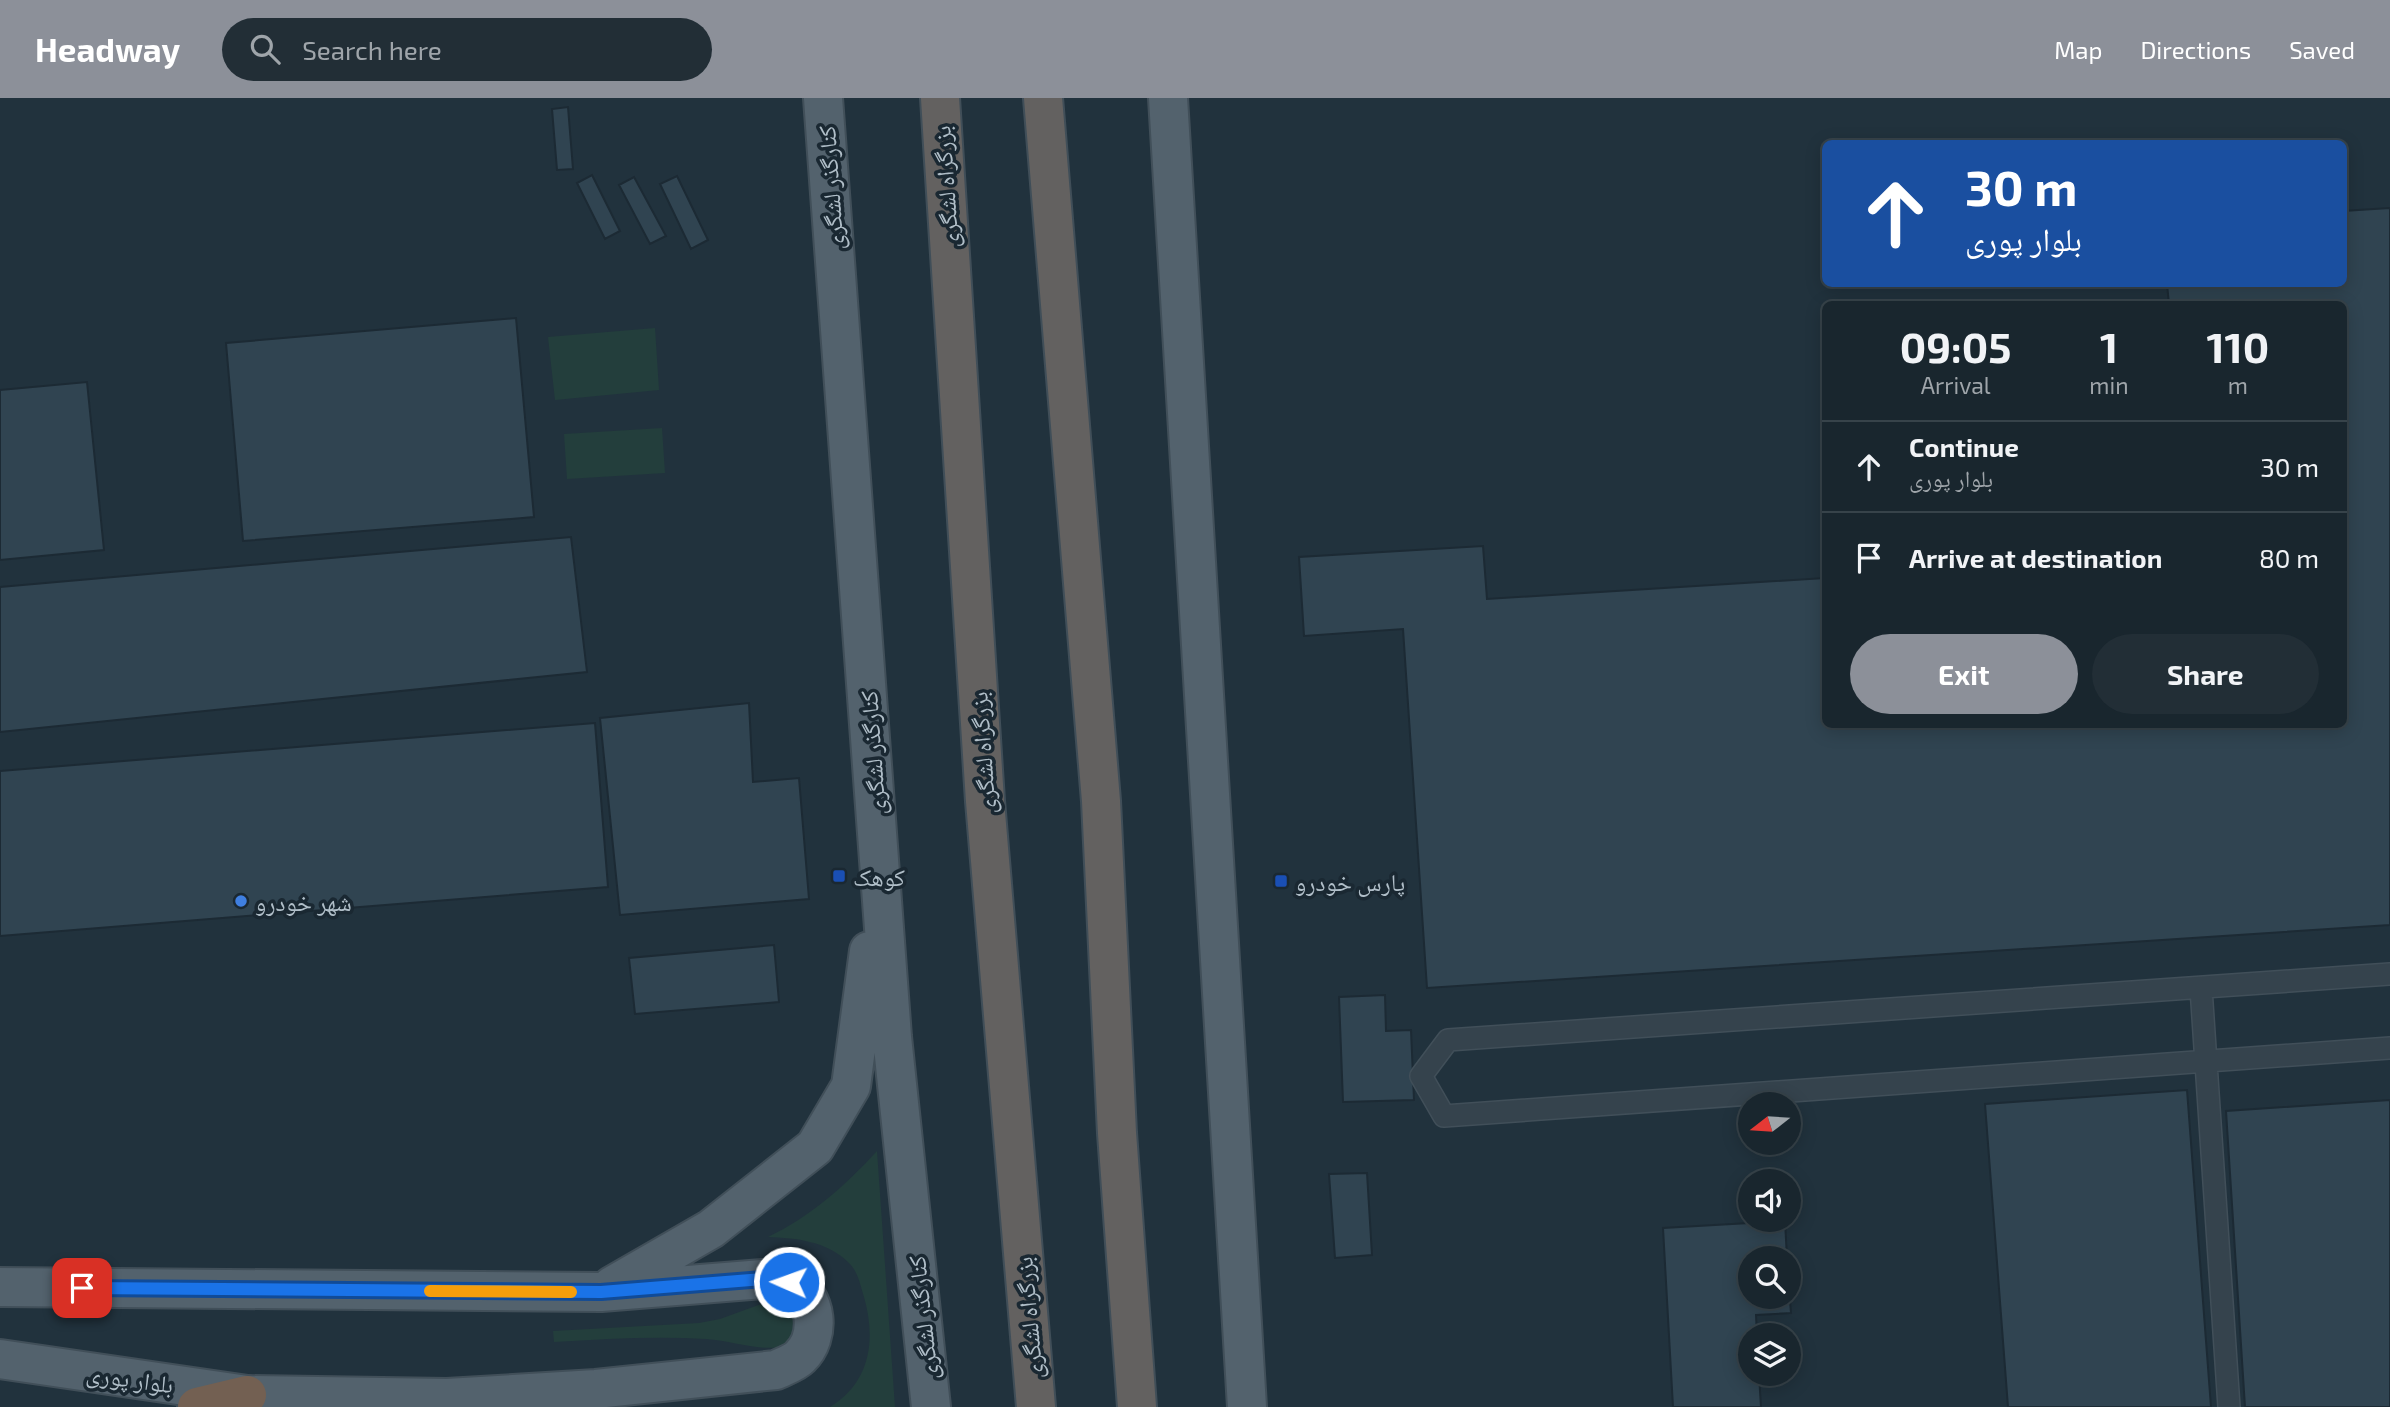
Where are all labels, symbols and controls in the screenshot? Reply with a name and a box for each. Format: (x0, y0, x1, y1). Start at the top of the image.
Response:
search box (222, 18, 712, 81)
text: Headway (35, 29, 180, 69)
icon: search (246, 30, 284, 68)
text: Search here (302, 34, 442, 65)
text: Map (2054, 35, 2102, 64)
text: Directions (2140, 35, 2251, 64)
text: Saved (2289, 35, 2355, 64)
street label: کنارگذر لشگری (811, 125, 850, 251)
street label: بزرگراه لشگری (926, 125, 965, 249)
text: 30 m (1965, 157, 2077, 216)
icon: ahead (1850, 168, 1941, 259)
text: بلوار پوری (1965, 219, 2082, 257)
text: 09:05 (1900, 321, 2012, 371)
text: 1 (2100, 321, 2118, 371)
text: 110 (2206, 321, 2269, 371)
text: Arrival (1921, 371, 1991, 399)
text: min (2089, 371, 2129, 399)
text: m (2228, 371, 2248, 399)
text: Continue (1909, 431, 2019, 462)
icon: ahead (1850, 448, 1888, 486)
text: 30 m (2260, 451, 2319, 482)
text: بلوار پوری (1909, 464, 1993, 492)
icon: arrive (1850, 539, 1888, 577)
text: Arrive at destination (1909, 542, 2162, 573)
text: 80 m (2259, 542, 2319, 573)
button: Exit (1850, 634, 2078, 714)
button: Share (2092, 634, 2319, 714)
street label: کنارگذر لشگری (853, 690, 892, 816)
street label: بزرگراه لشگری (963, 691, 1002, 815)
place label: کوهک (853, 862, 905, 891)
place label: پارس خودرو (1295, 867, 1405, 897)
marker: کوهک (831, 868, 847, 884)
marker: پارس خودرو (1273, 873, 1289, 889)
place label: شهر خودرو (255, 887, 352, 916)
marker: شهر خودرو (233, 893, 249, 909)
north arrow (1738, 1092, 1801, 1155)
map controls (1738, 1092, 1801, 1386)
button: sound (1738, 1169, 1801, 1232)
position arrow (752, 1245, 826, 1319)
button: search (1738, 1246, 1801, 1309)
street label: کنارگذر لشگری (901, 1254, 944, 1382)
street label: بزرگراه لشگری (1008, 1256, 1049, 1380)
pin (52, 1258, 112, 1318)
icon: arrive (63, 1269, 101, 1307)
button: layers (1738, 1323, 1801, 1386)
street label: بلوار پوری (84, 1358, 175, 1400)

